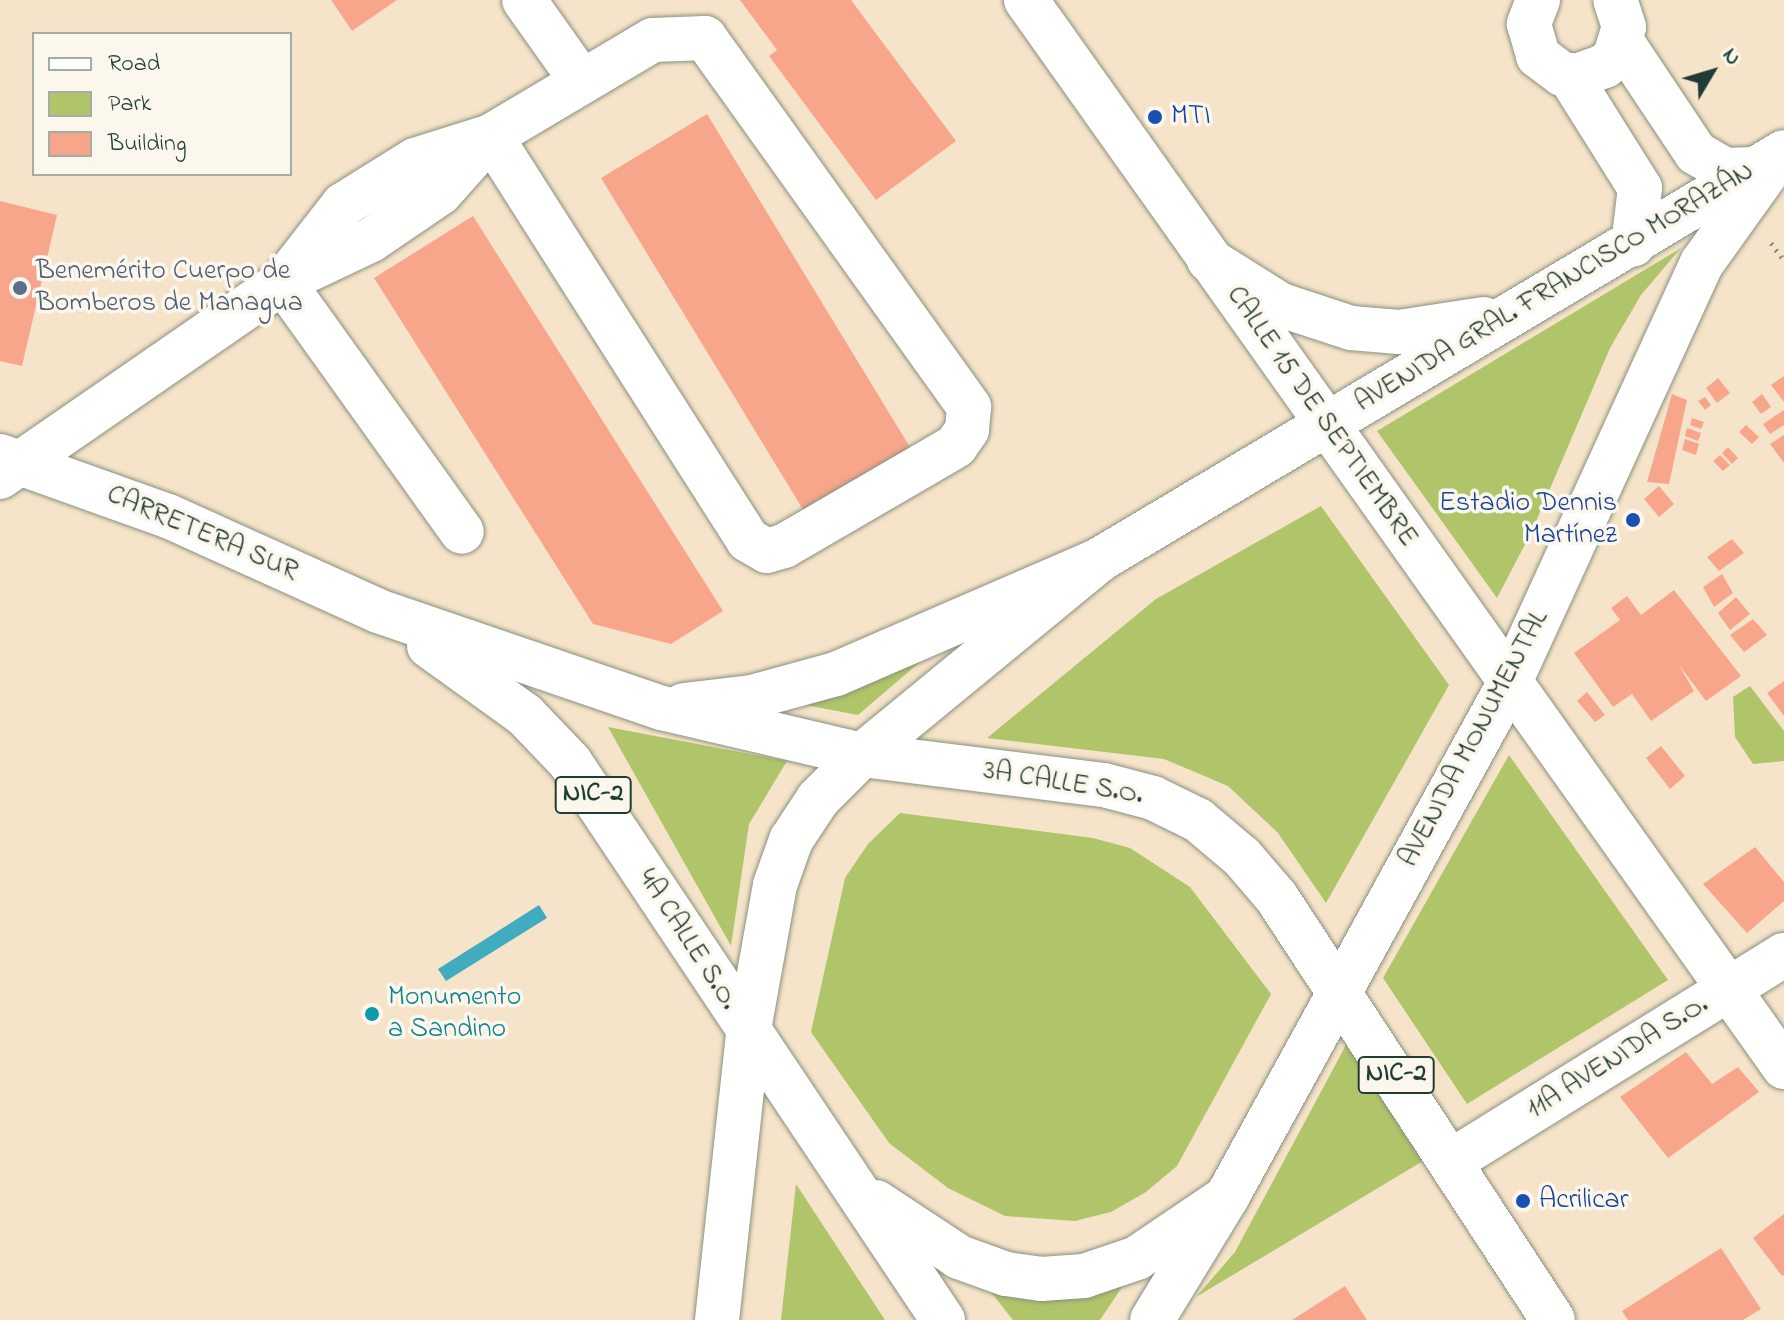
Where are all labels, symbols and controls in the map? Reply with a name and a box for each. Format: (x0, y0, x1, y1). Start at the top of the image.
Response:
legend (32, 32, 292, 176)
north arrow (1672, 32, 1752, 112)
text: N (1714, 42, 1748, 73)
text: Road (108, 47, 160, 82)
text: Park (108, 87, 151, 122)
place label: MTI (1171, 100, 1211, 134)
marker: MTI (1146, 108, 1164, 126)
text: Building (108, 127, 187, 162)
street label: AVENIDA GRAL. FRANCISCO MORAZÁN (1350, 155, 1760, 421)
place label: Benemérito Cuerpo de Bomberos de Managua (36, 255, 303, 321)
marker: Benemérito Cuerpo de Bomberos de Managua (11, 279, 29, 297)
street label: CALLE 15 DE SEPTIEMBRE (1218, 280, 1424, 554)
street label: CARRETERA SUR (101, 479, 303, 589)
place label: Estadio Dennis Martínez (1439, 487, 1617, 553)
marker: Estadio Dennis Martínez (1624, 511, 1642, 529)
street label: AVENIDA MONUMENTAL (1393, 605, 1557, 873)
street label: 3A CALLE S.O. (981, 755, 1145, 813)
road number: NIC-2 (553, 773, 633, 817)
street label: 4A CALLE S.O. (629, 863, 745, 1017)
place label: Monumento a Sandino (388, 981, 521, 1047)
street label: 11A AVENIDA S.O. (1521, 989, 1715, 1127)
marker: Monumento a Sandino (363, 1005, 381, 1023)
road number: NIC-2 (1356, 1053, 1436, 1097)
place label: Acrilicar (1539, 1184, 1628, 1218)
marker: Acrilicar (1514, 1192, 1532, 1210)

